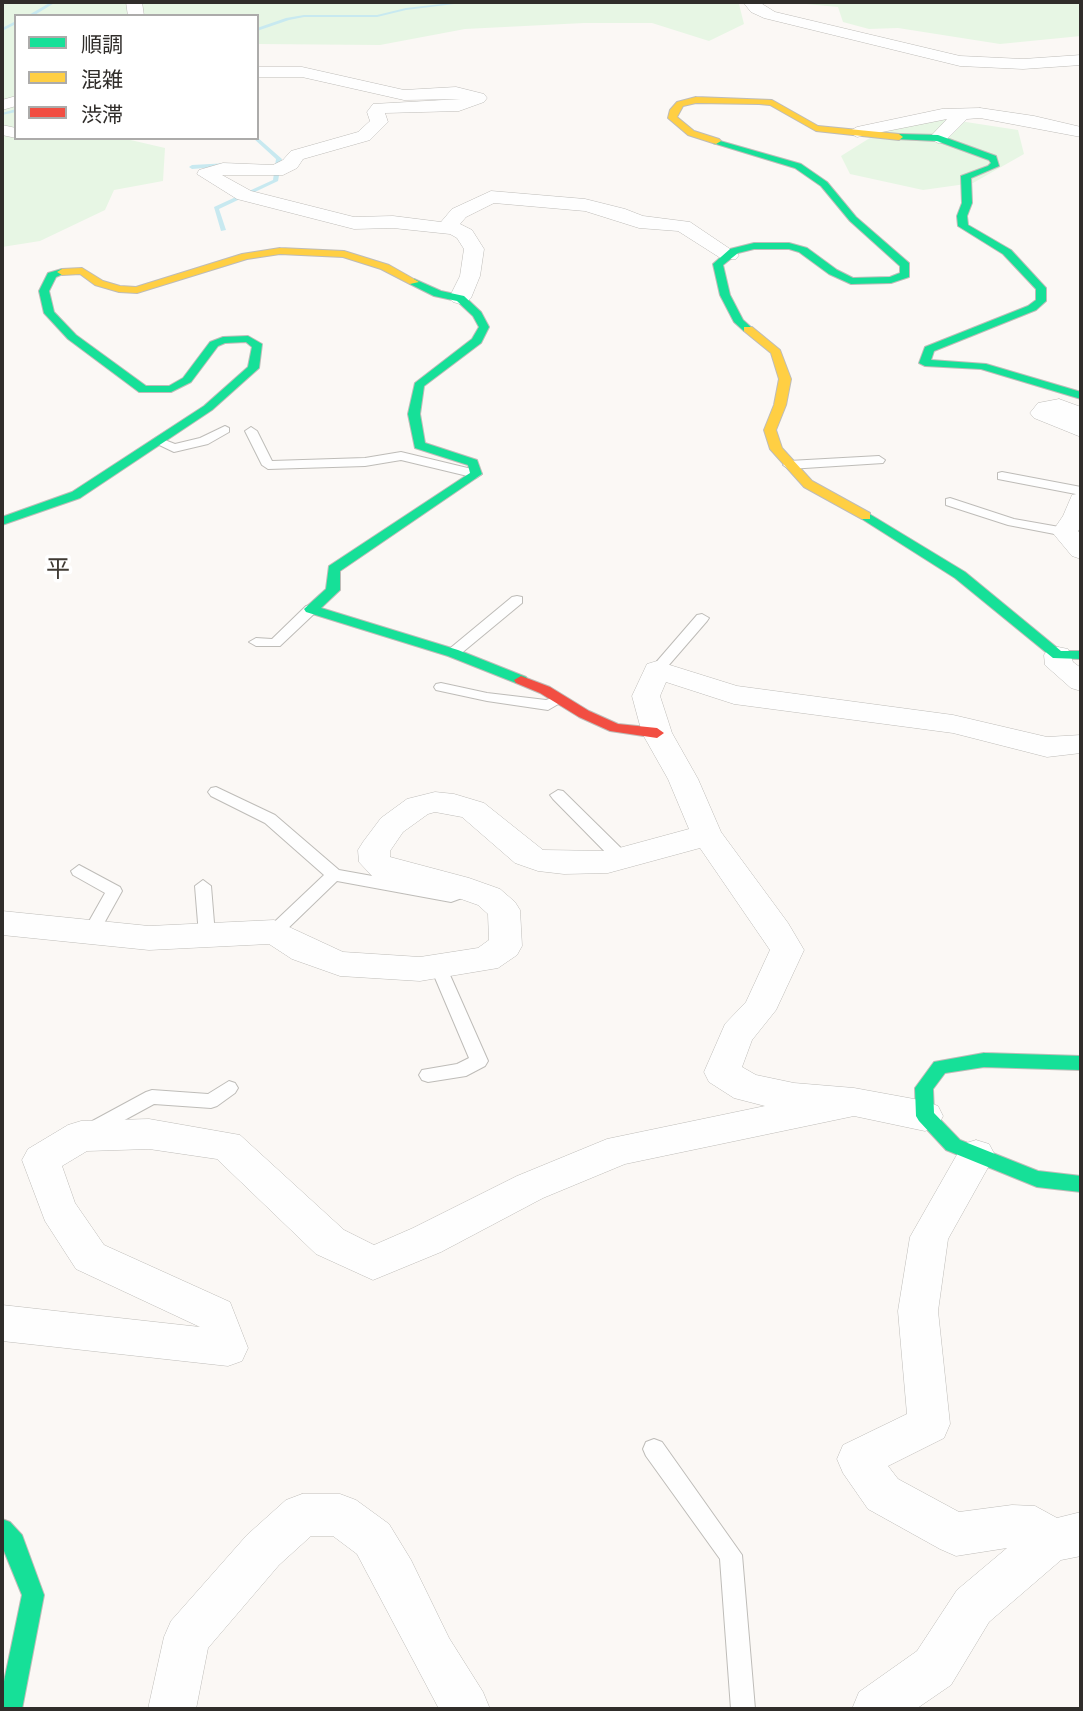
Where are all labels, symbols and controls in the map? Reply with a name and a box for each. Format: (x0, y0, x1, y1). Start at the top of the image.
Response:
legend (14, 14, 259, 140)
text: 順調 (81, 32, 123, 57)
text: 混雑 (81, 67, 123, 92)
text: 渋滞 (81, 102, 123, 127)
district label: 平 (46, 556, 70, 584)

